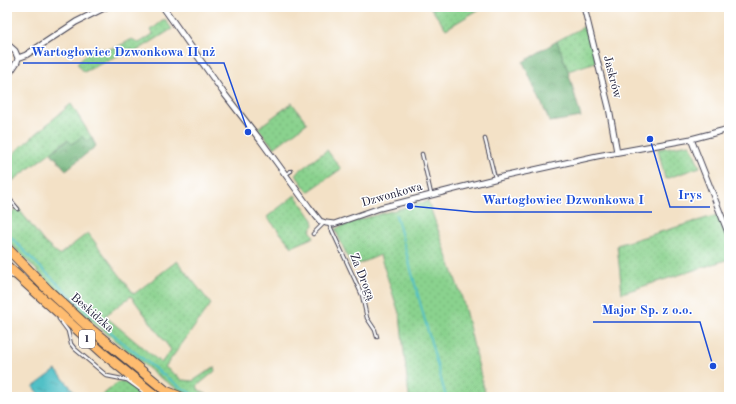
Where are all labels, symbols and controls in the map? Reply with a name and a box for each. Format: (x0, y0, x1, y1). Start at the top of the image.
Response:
callout: Wartogłowiec Dzwonkowa II nż (23, 38, 224, 63)
text: Wartogłowiec Dzwonkowa II nż (31, 46, 215, 59)
street label: Jaskrów (601, 54, 623, 100)
street label: Dzwonkowa (360, 181, 424, 209)
callout: Irys (670, 182, 710, 207)
callout: Wartogłowiec Dzwonkowa I (474, 187, 652, 212)
text: Irys (678, 189, 702, 202)
text: Wartogłowiec Dzwonkowa I (482, 194, 644, 207)
street label: Za Drogą (347, 252, 377, 302)
street label: Beskidzka (68, 291, 116, 335)
callout: Major Sp. z o.o. (593, 297, 700, 322)
text: Major Sp. z o.o. (602, 304, 692, 317)
road number: 1 (79, 330, 95, 348)

